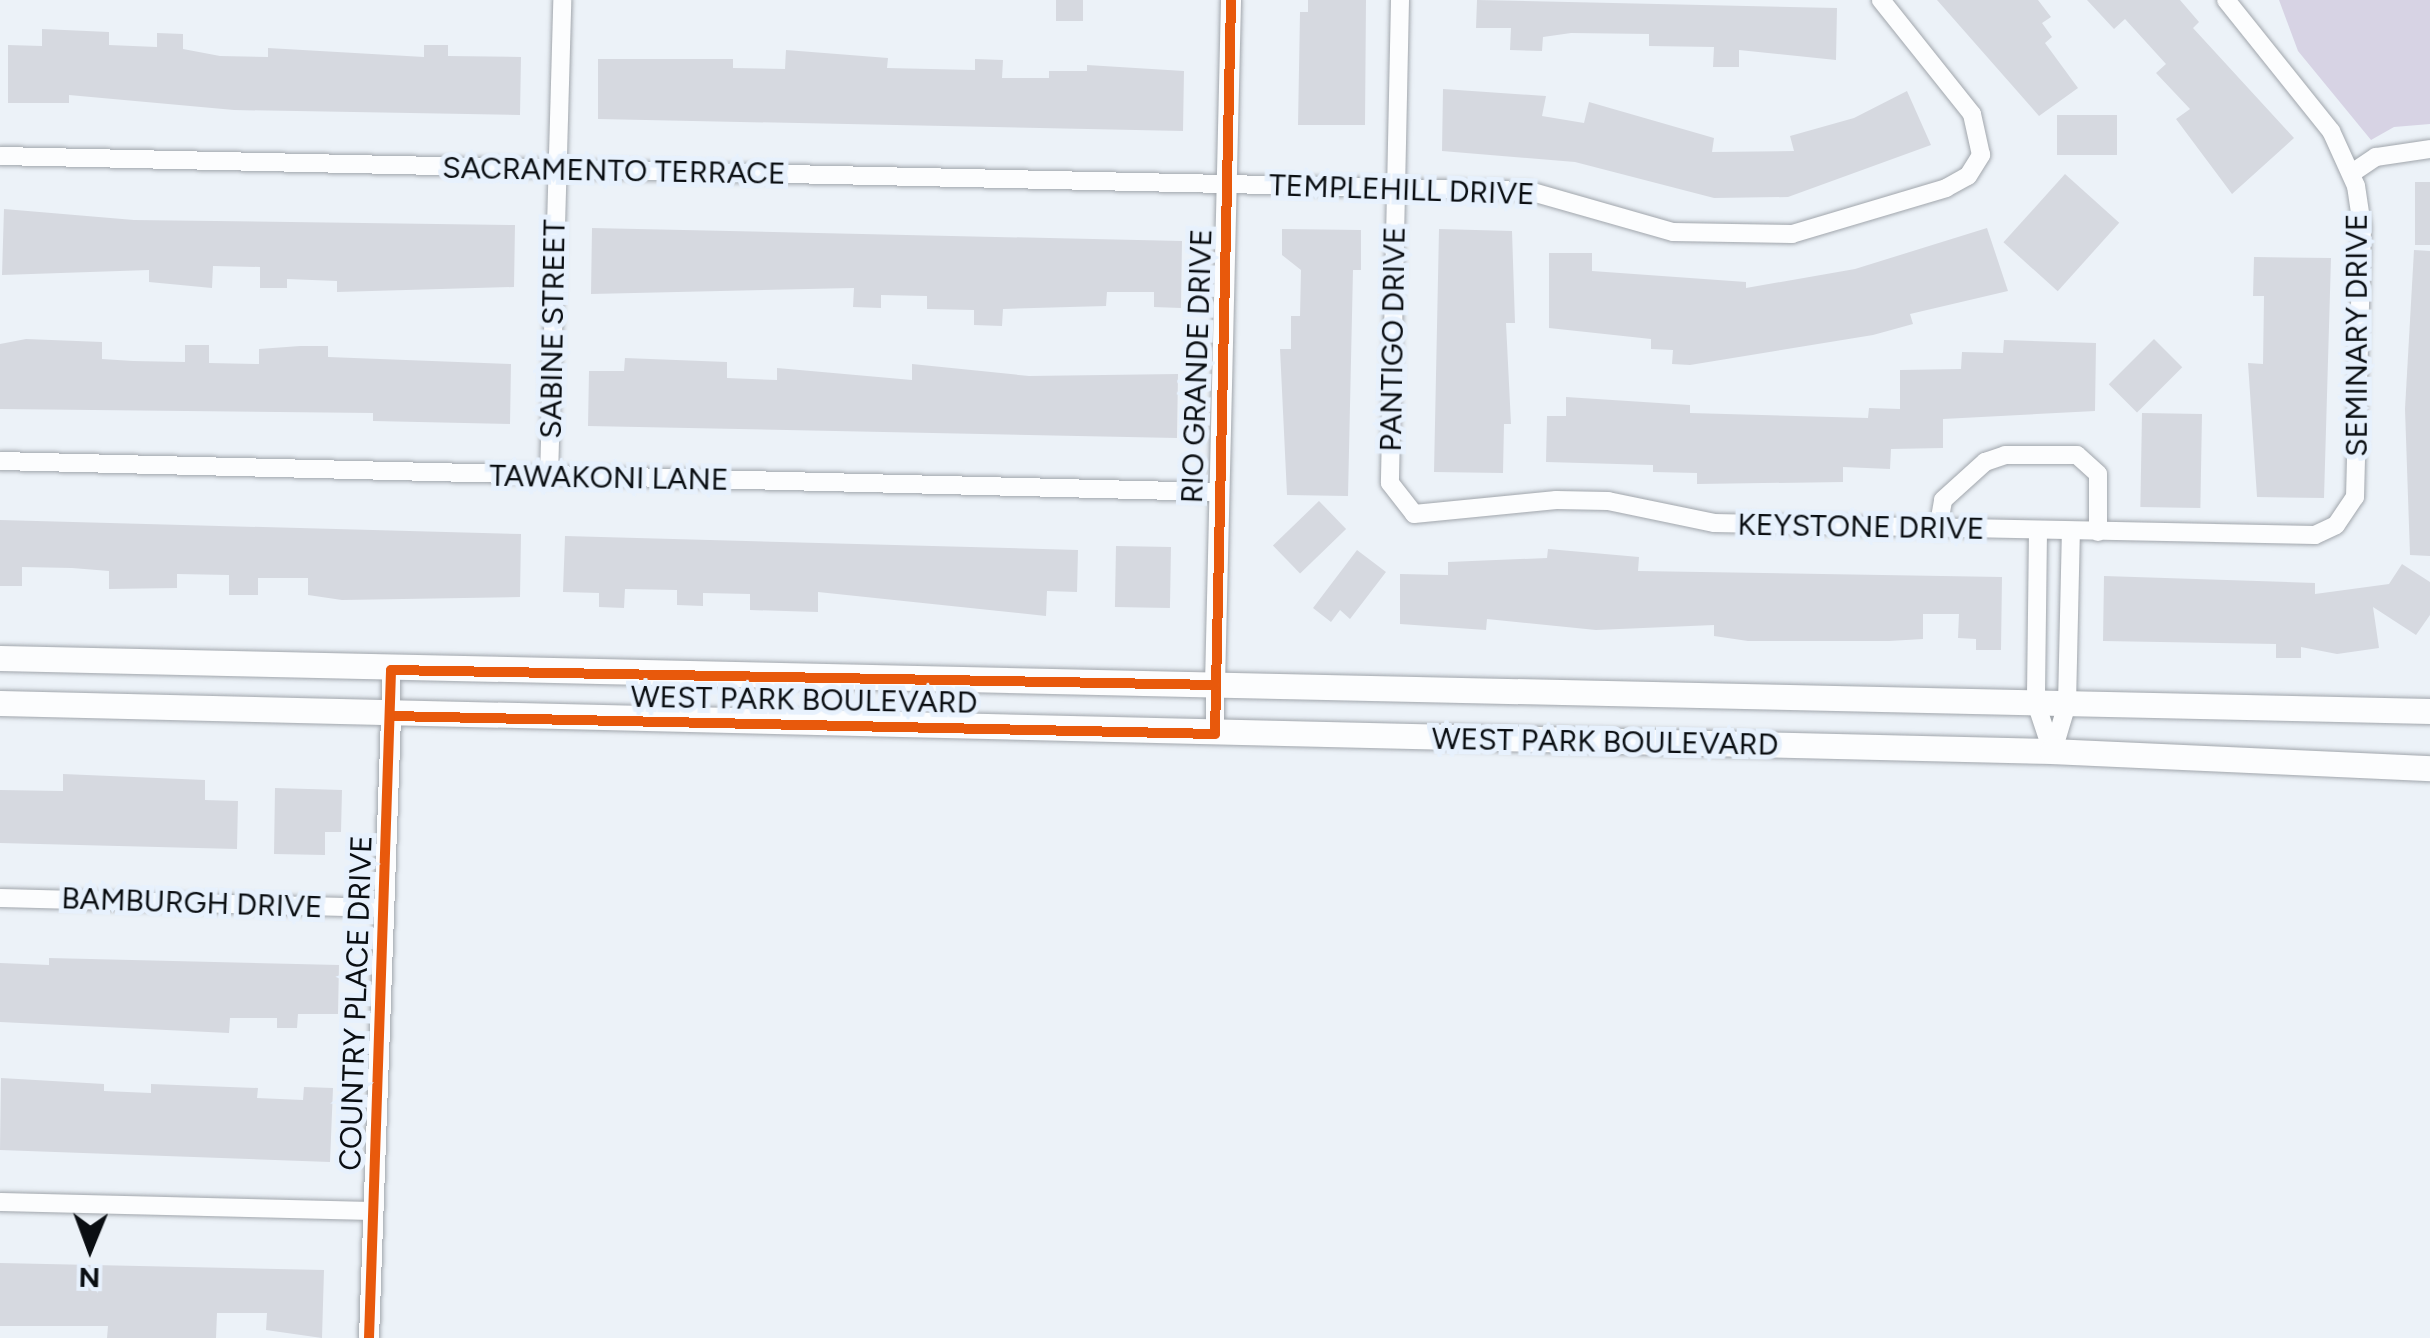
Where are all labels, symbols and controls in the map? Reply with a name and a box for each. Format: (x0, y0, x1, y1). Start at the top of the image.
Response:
street label: SACRAMENTO TERRACE (442, 150, 786, 192)
street label: TEMPLEHILL DRIVE (1269, 167, 1535, 213)
street label: SEMINARY DRIVE (2339, 213, 2375, 457)
street label: SABINE STREET (533, 219, 573, 439)
street label: PANTIGO DRIVE (1373, 226, 1413, 452)
street label: RIO GRANDE DRIVE (1174, 228, 1220, 504)
street label: TAWAKONI LANE (489, 458, 729, 498)
street label: KEYSTONE DRIVE (1737, 507, 1985, 547)
street label: WEST PARK BOULEVARD (630, 679, 978, 721)
street label: WEST PARK BOULEVARD (1431, 721, 1779, 763)
street label: COUNTRY PLACE DRIVE (332, 835, 380, 1171)
street label: BAMBURGH DRIVE (61, 880, 323, 926)
north arrow (40, 1198, 140, 1298)
text: N (78, 1261, 101, 1295)

